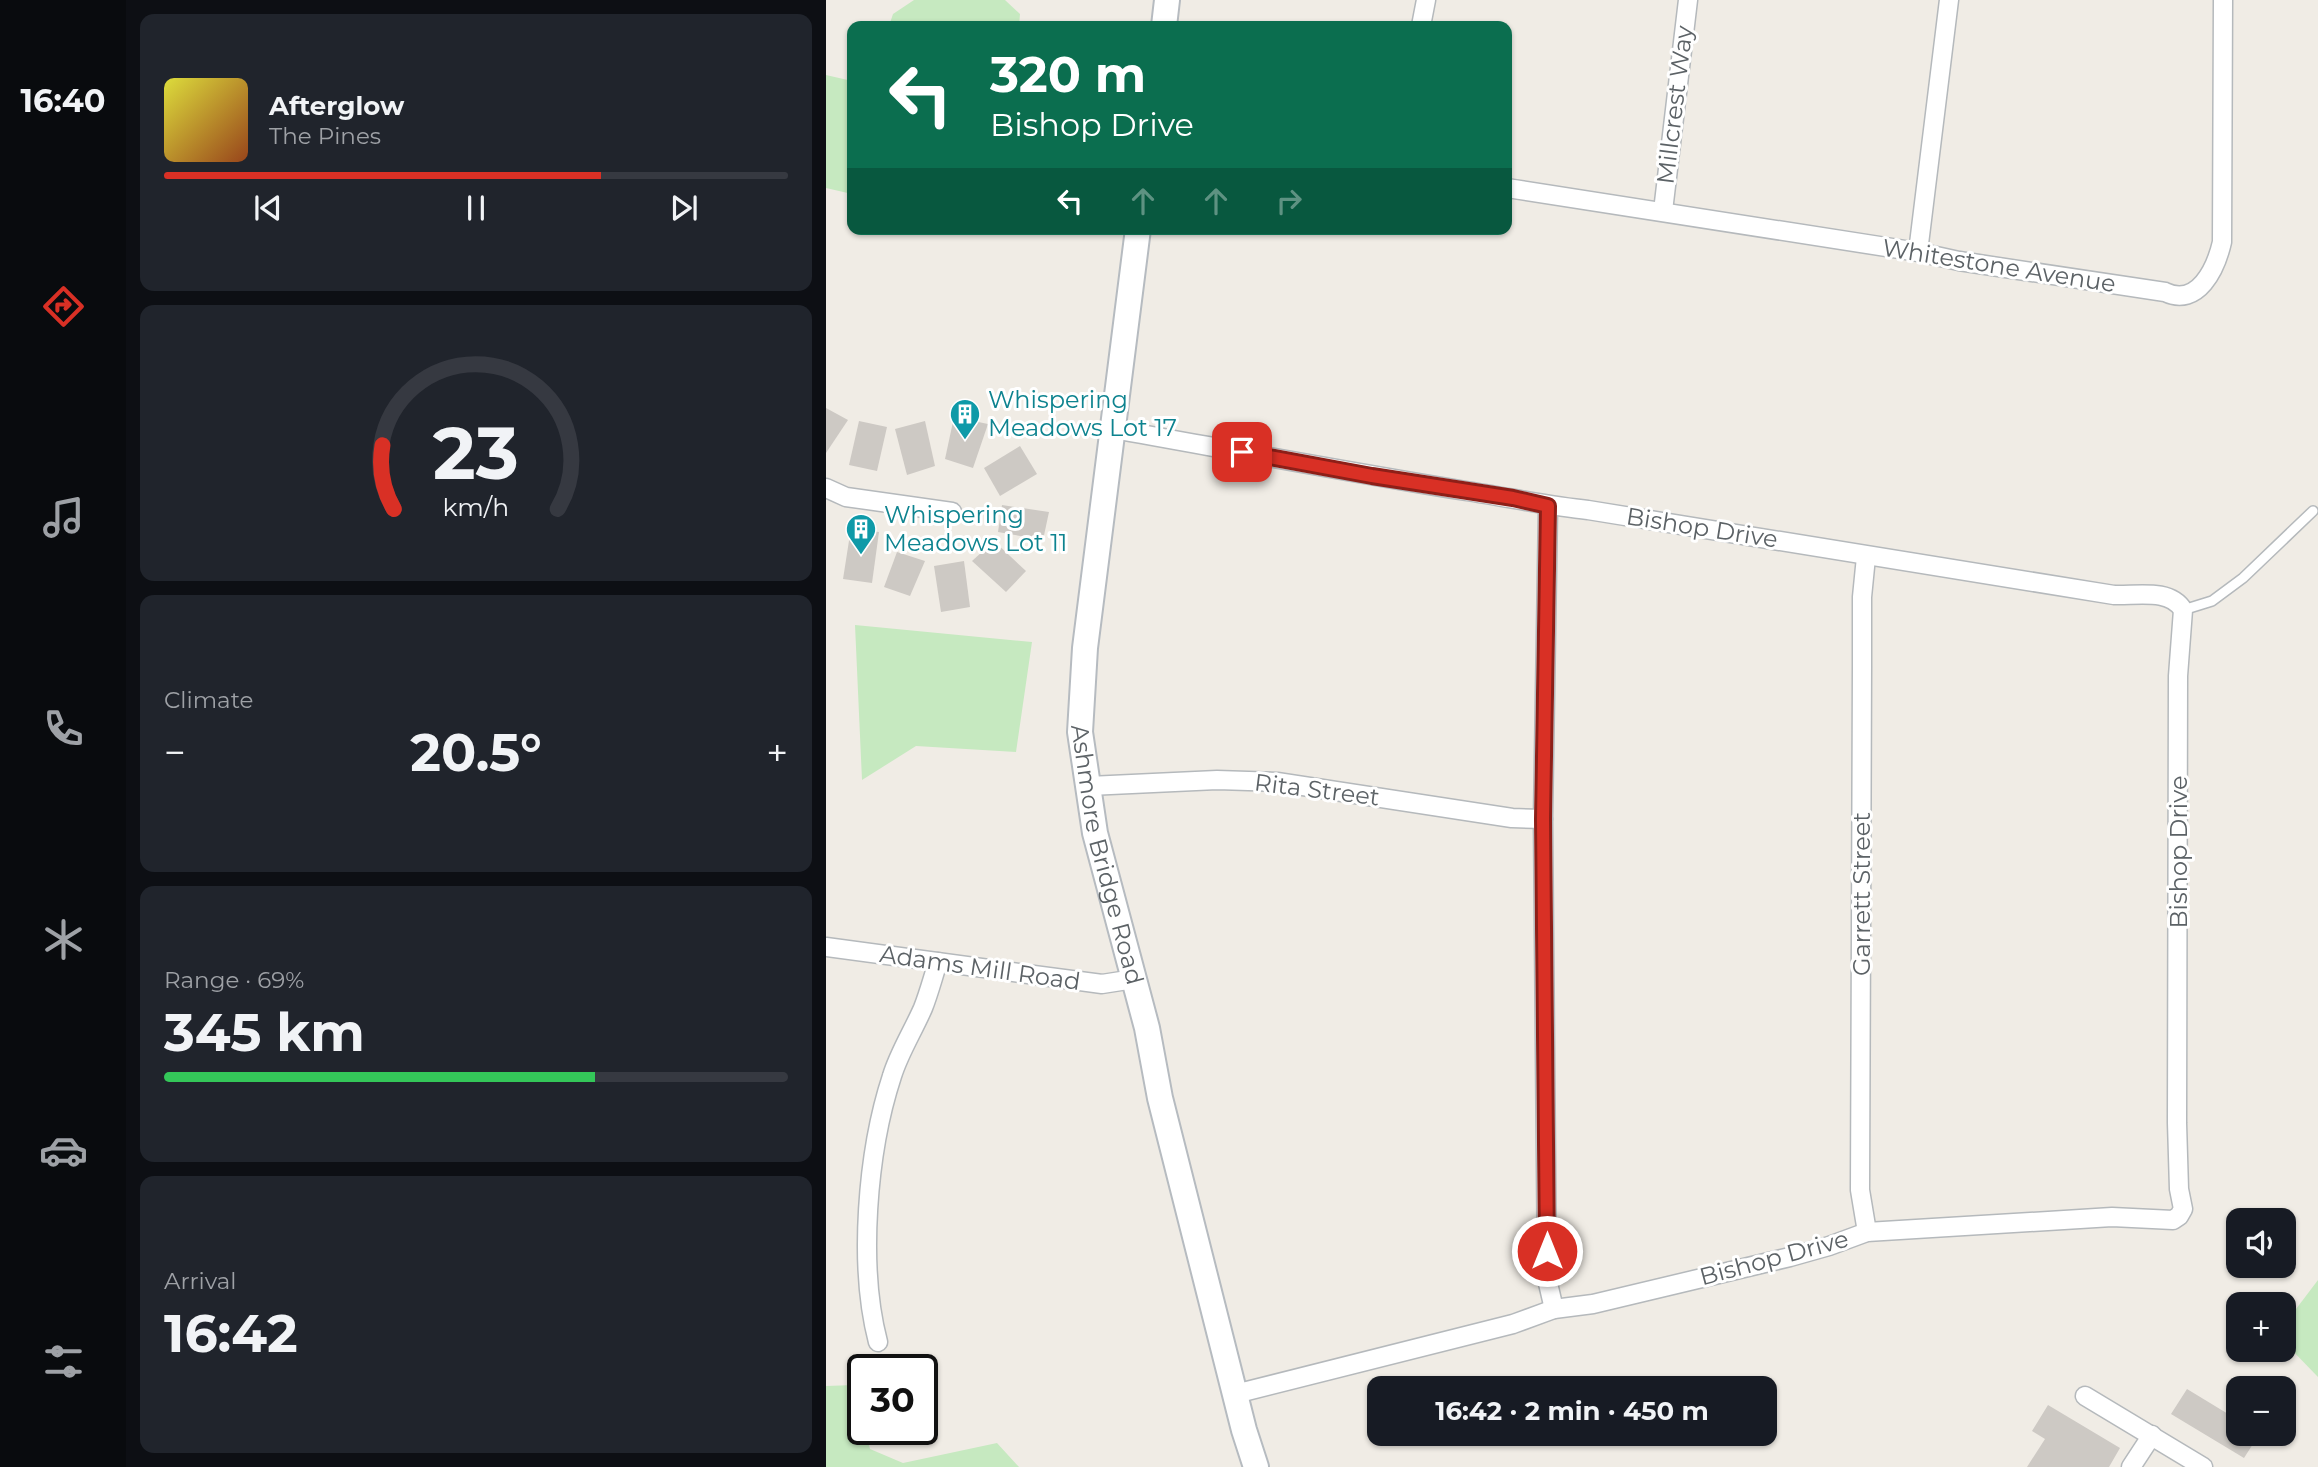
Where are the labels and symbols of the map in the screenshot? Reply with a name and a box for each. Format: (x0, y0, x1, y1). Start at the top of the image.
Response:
street label: Millcrest Way (1650, 24, 1699, 186)
street label: Whitestone Avenue (1880, 233, 2118, 298)
place label: Whispering Meadows Lot 17 (988, 385, 1177, 442)
building icon: Whispering Meadows Lot 17 (948, 397, 982, 441)
pin (1212, 422, 1272, 482)
place label: Whispering Meadows Lot 11 (884, 500, 1067, 557)
street label: Bishop Drive (1624, 501, 1780, 554)
building icon: Whispering Meadows Lot 11 (844, 512, 878, 556)
street label: Ashmore Bridge Road (1065, 722, 1150, 988)
street label: Rita Street (1253, 767, 1382, 812)
street label: Bishop Drive (2164, 776, 2193, 928)
street label: Garrett Street (1847, 812, 1876, 976)
street label: Adams Mill Road (878, 939, 1082, 996)
position arrow (1510, 1214, 1584, 1288)
street label: Bishop Drive (1696, 1224, 1852, 1291)
speed limit sign: 30 (847, 1354, 938, 1445)

